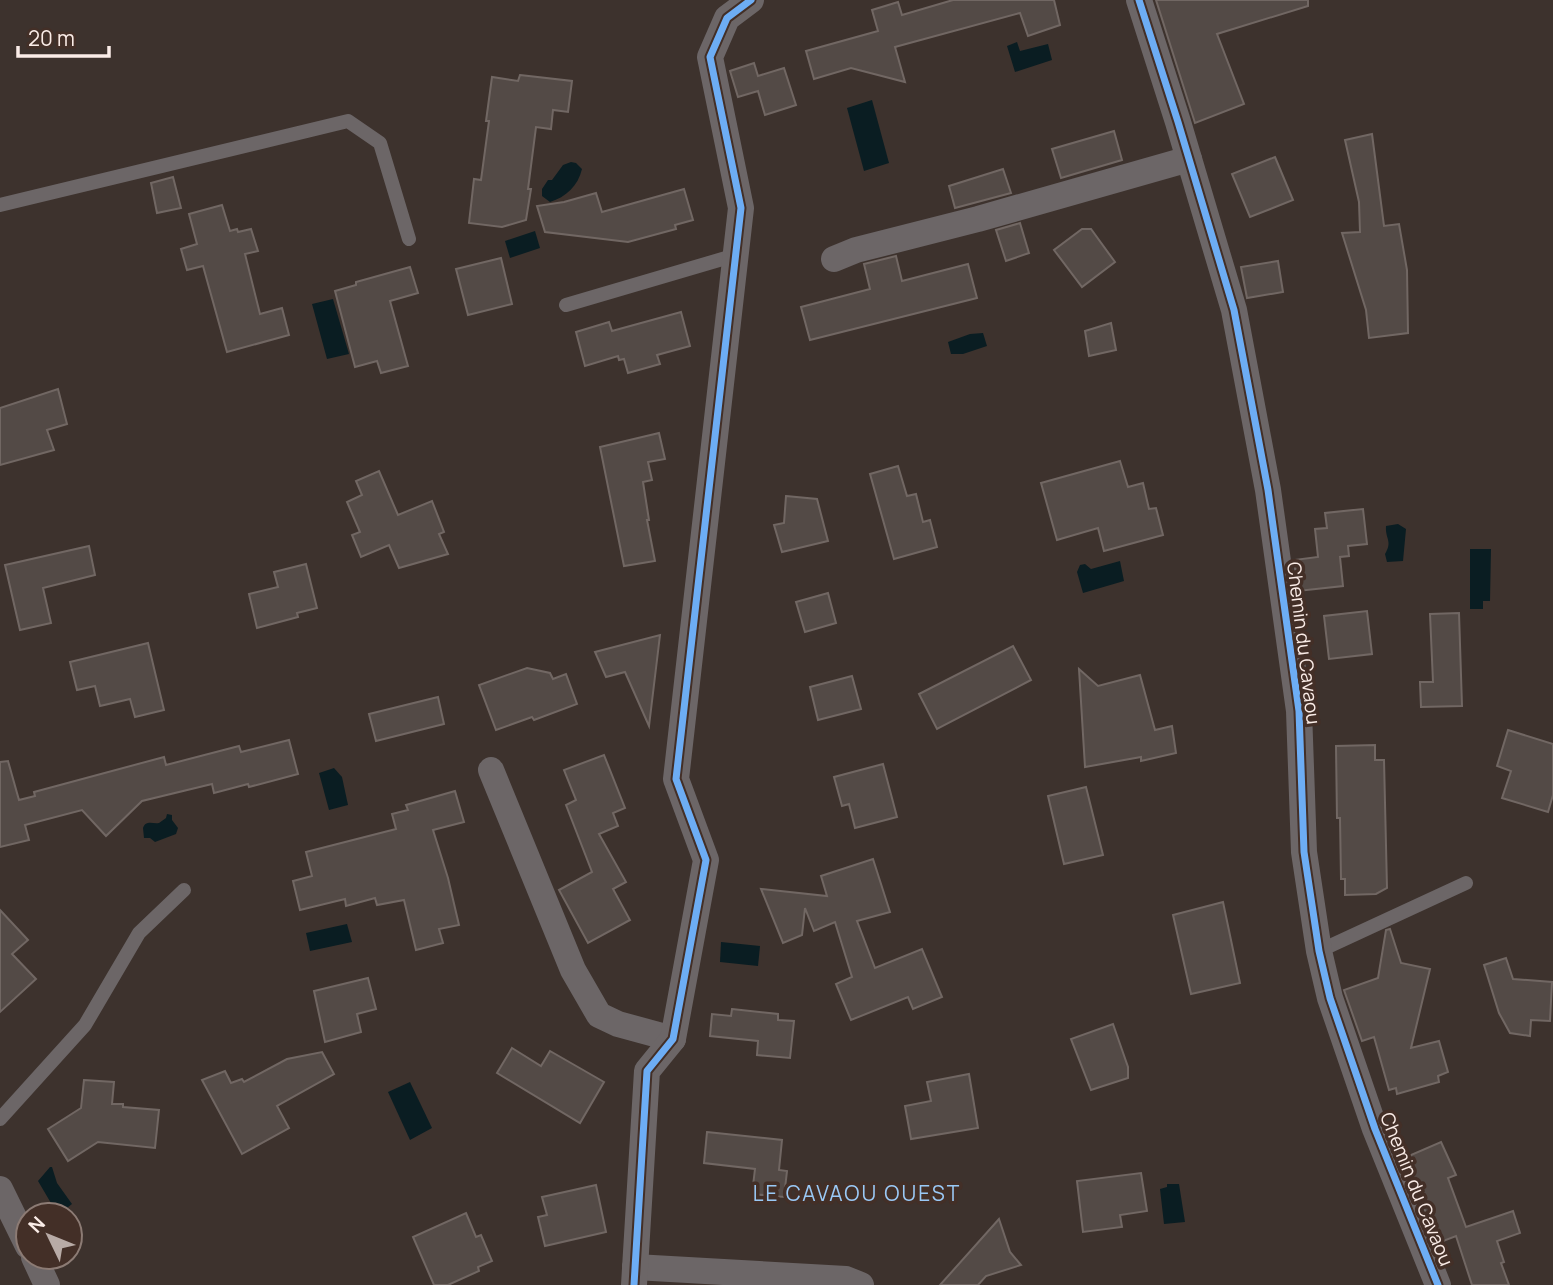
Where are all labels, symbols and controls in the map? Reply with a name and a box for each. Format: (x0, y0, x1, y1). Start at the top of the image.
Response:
scale bar (18, 14, 108, 58)
text: 20 m (28, 24, 75, 52)
street label: Chemin du Cavaou (1281, 560, 1327, 726)
street label: Chemin du Cavaou (1374, 1108, 1460, 1270)
district label: LE CAVAOU OUEST (753, 1179, 961, 1207)
north arrow (14, 1201, 84, 1271)
text: N (22, 1211, 51, 1238)

